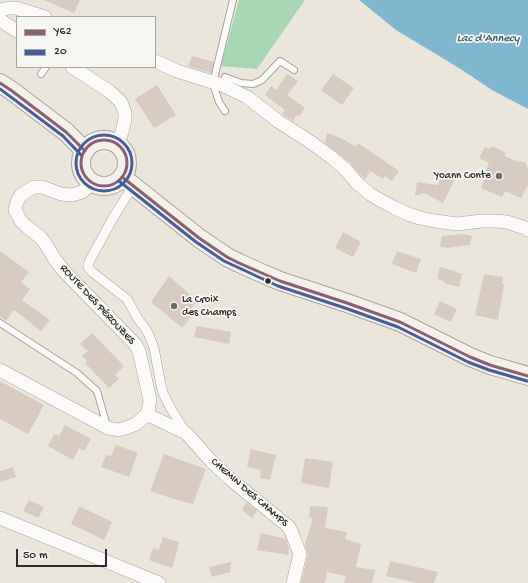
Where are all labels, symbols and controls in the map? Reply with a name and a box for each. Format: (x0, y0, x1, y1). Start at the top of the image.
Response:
legend (16, 16, 156, 68)
text: Y62 (54, 25, 72, 39)
water label: Lac d'Annecy (457, 32, 519, 46)
text: 20 (54, 45, 67, 59)
place label: Yoann Conte (434, 169, 491, 183)
marker: Yoann Conte (494, 171, 504, 181)
street label: ROUTE DES PÉROUZES (56, 262, 138, 348)
unlabelled marker (263, 276, 273, 286)
place label: La Croix des Champs (182, 293, 236, 319)
marker: La Croix des Champs (169, 301, 179, 311)
street label: CHEMIN DES CHAMPS (208, 456, 290, 530)
scale bar (18, 541, 109, 567)
text: 50 m (23, 549, 48, 563)

